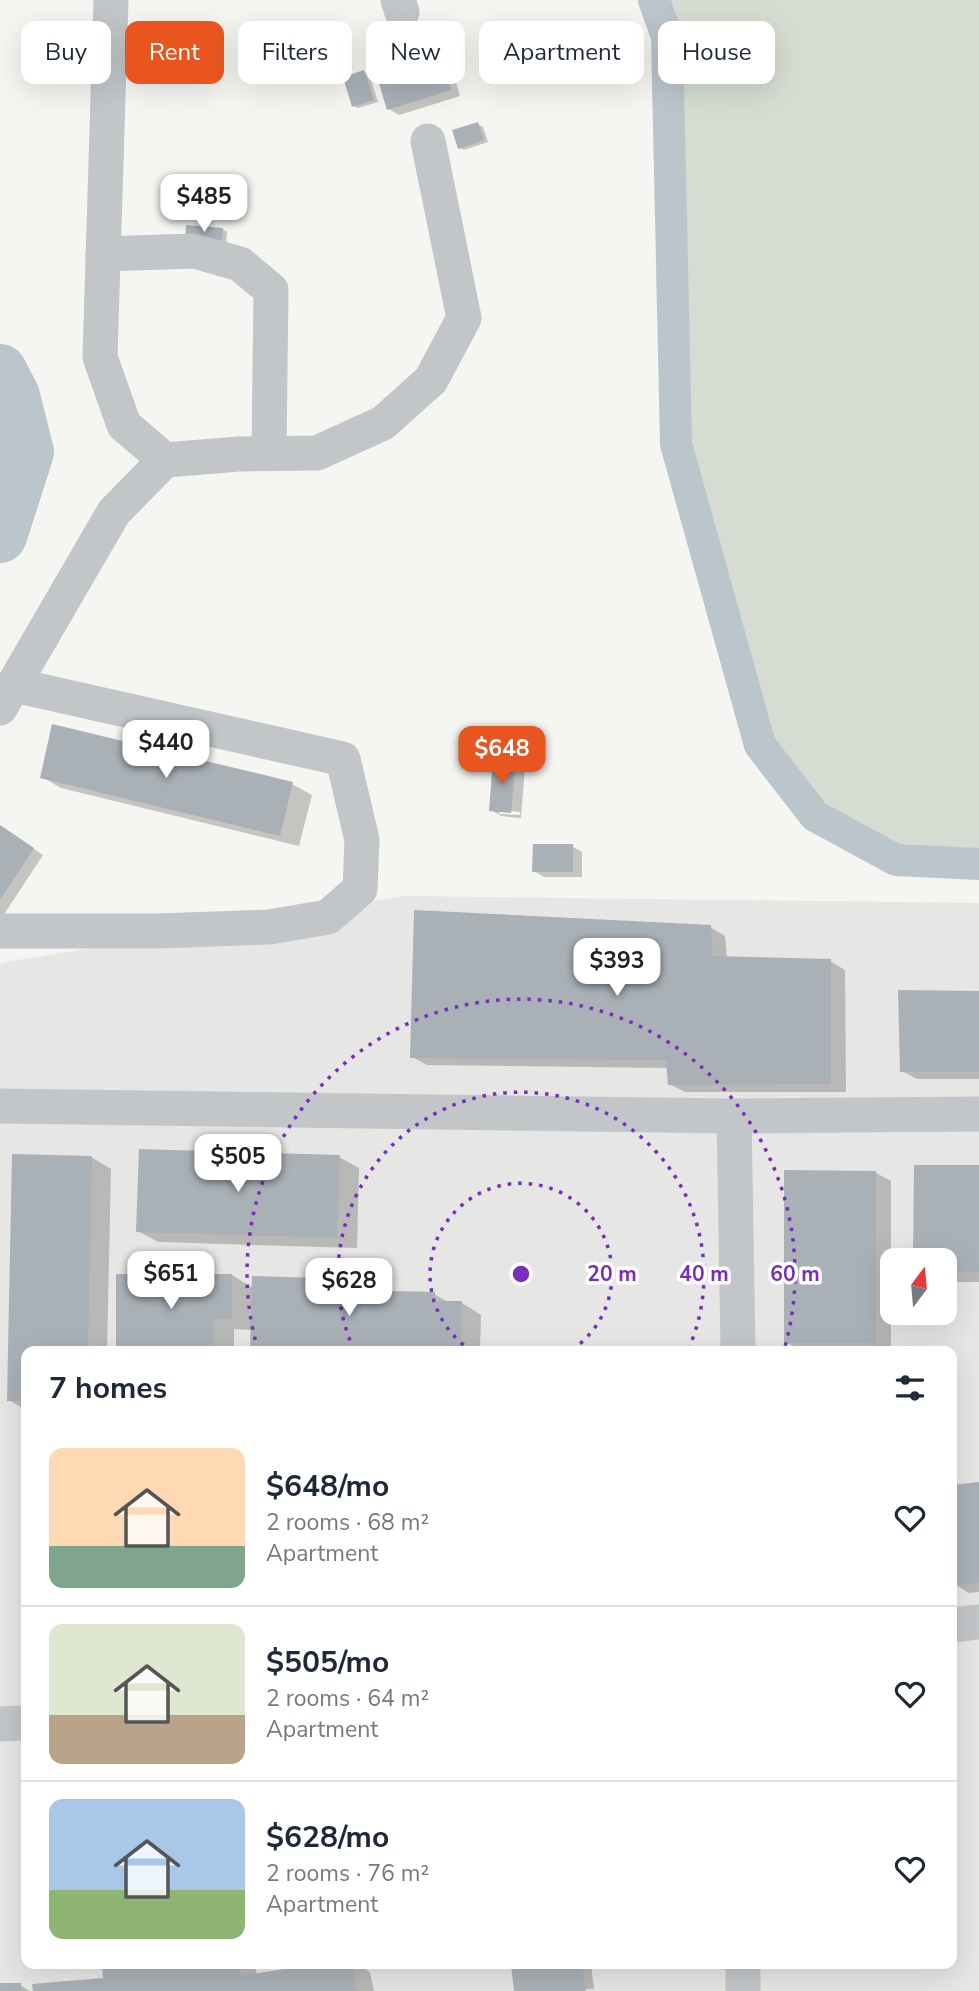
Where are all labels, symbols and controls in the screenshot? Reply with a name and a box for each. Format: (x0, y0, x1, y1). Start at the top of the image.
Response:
chip: Buy (21, 21, 111, 84)
chip: Rent (125, 21, 224, 84)
chip: Filters (238, 21, 352, 84)
chip: New (366, 21, 465, 84)
chip: Apartment (479, 21, 644, 84)
chip: House (658, 21, 775, 84)
pin: $485 (163, 174, 245, 234)
text: $485 (176, 181, 232, 212)
pin: $440 (125, 720, 207, 780)
pin: $648 (461, 726, 543, 786)
text: $440 (138, 727, 194, 758)
text: $648 (474, 733, 530, 764)
pin: $393 (576, 939, 658, 998)
text: $393 (589, 945, 645, 976)
pin: $505 (197, 1134, 279, 1194)
text: $505 (210, 1141, 266, 1172)
north arrow (880, 1248, 957, 1325)
map controls (880, 1248, 957, 1325)
pin: $651 (130, 1252, 212, 1311)
text: $651 (143, 1258, 199, 1289)
pin: $628 (308, 1258, 390, 1318)
text: 20 m (587, 1260, 637, 1288)
text: 40 m (679, 1260, 729, 1288)
text: 60 m (770, 1260, 820, 1288)
centre of rings (509, 1262, 533, 1286)
text: $628 (321, 1265, 377, 1296)
text: 7 homes (49, 1368, 167, 1409)
icon: filters (891, 1369, 929, 1407)
text: $648/mo (266, 1466, 389, 1507)
icon: home (105, 1476, 189, 1560)
icon: heart (891, 1499, 929, 1537)
text: 2 rooms · 68 m² (266, 1507, 429, 1538)
text: Apartment (266, 1538, 378, 1569)
text: $505/mo (266, 1642, 389, 1683)
icon: home (105, 1652, 189, 1736)
icon: heart (891, 1675, 929, 1713)
text: 2 rooms · 64 m² (266, 1683, 429, 1714)
text: Apartment (266, 1714, 378, 1745)
text: $628/mo (266, 1817, 389, 1858)
icon: home (105, 1827, 189, 1911)
icon: heart (891, 1850, 929, 1888)
text: 2 rooms · 76 m² (266, 1858, 429, 1889)
text: Apartment (266, 1889, 378, 1920)

